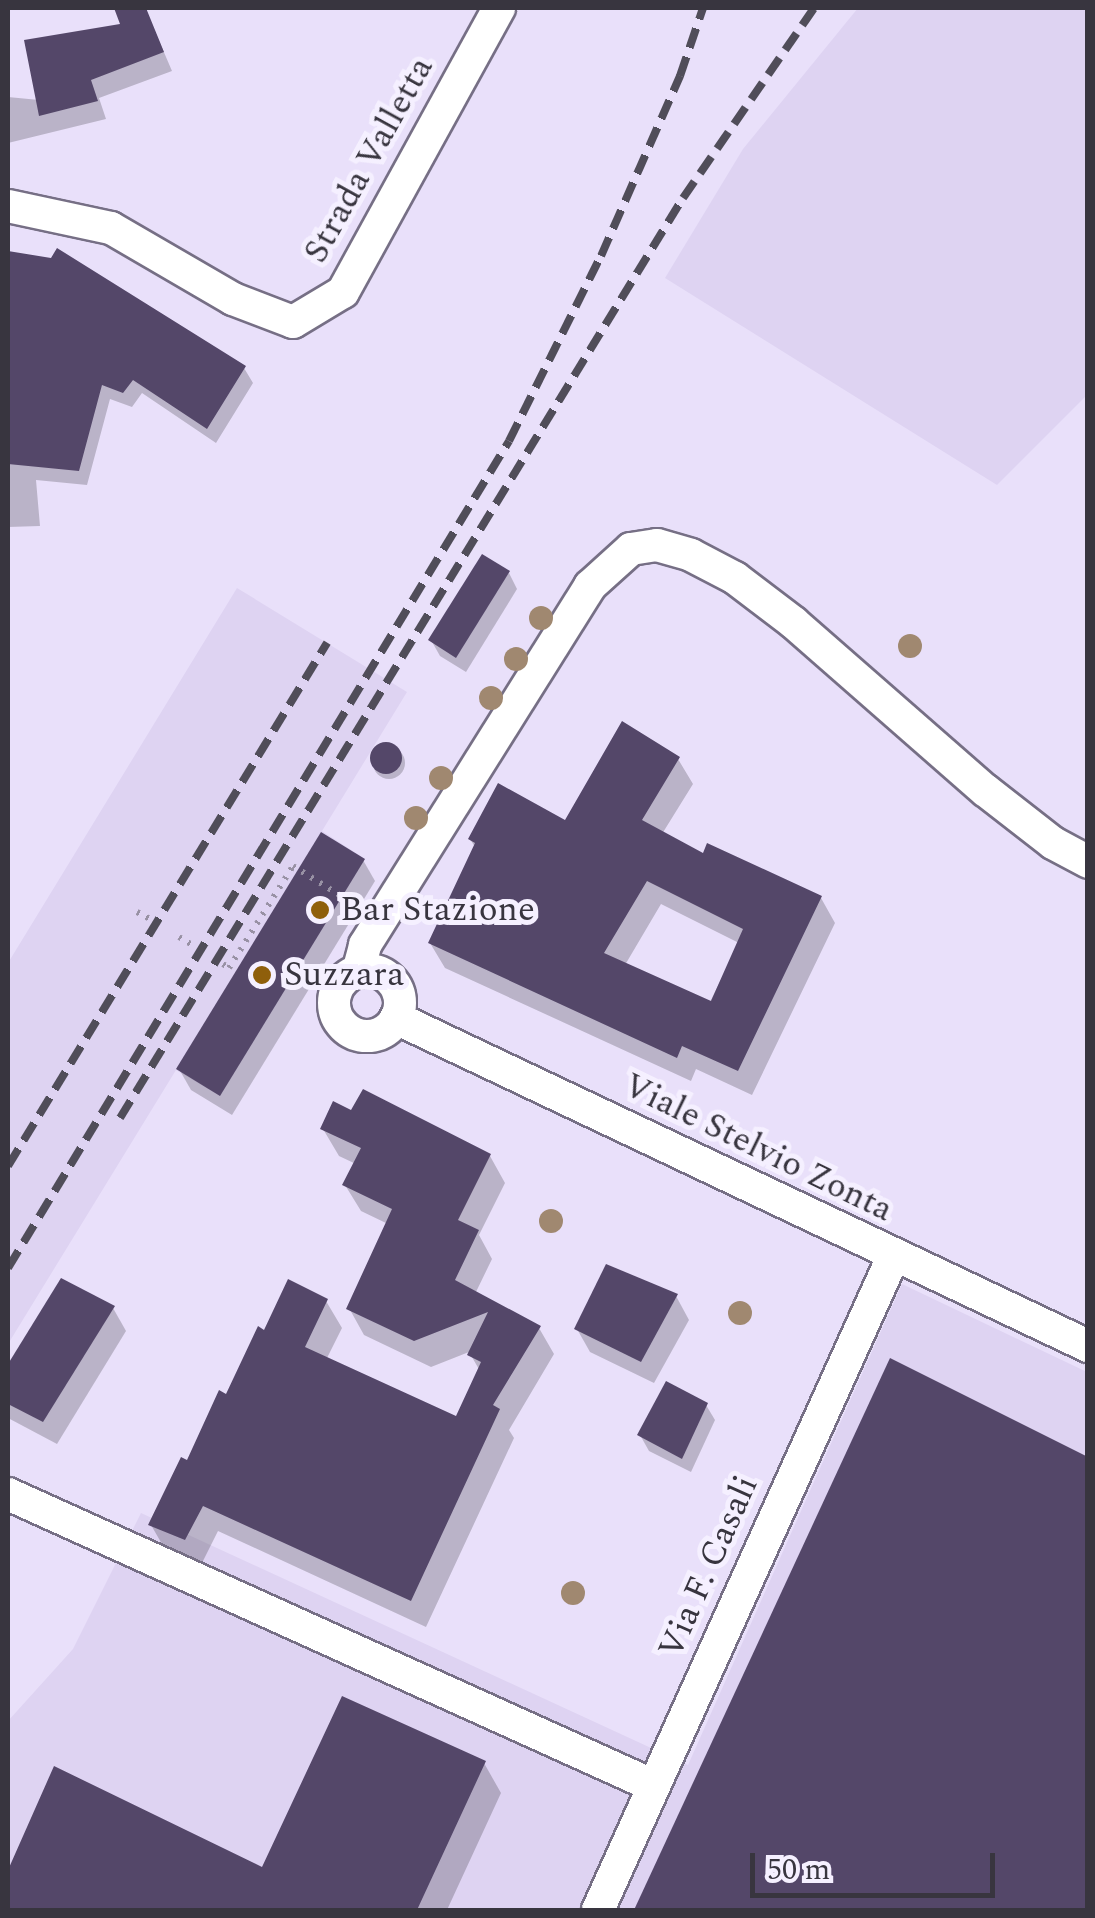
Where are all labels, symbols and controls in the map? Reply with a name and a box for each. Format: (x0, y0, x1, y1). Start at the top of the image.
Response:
street label: Strada Valletta (295, 50, 443, 270)
place label: Bar Stazione (340, 889, 535, 931)
marker: Bar Stazione (309, 899, 331, 921)
place label: Suzzara (284, 954, 404, 996)
marker: Suzzara (249, 962, 275, 988)
street label: Viale Stelvio Zonta (616, 1065, 900, 1231)
street label: Via F. Casali (650, 1469, 768, 1665)
scale bar (755, 1833, 1000, 1895)
text: 50 m (767, 1847, 830, 1893)

